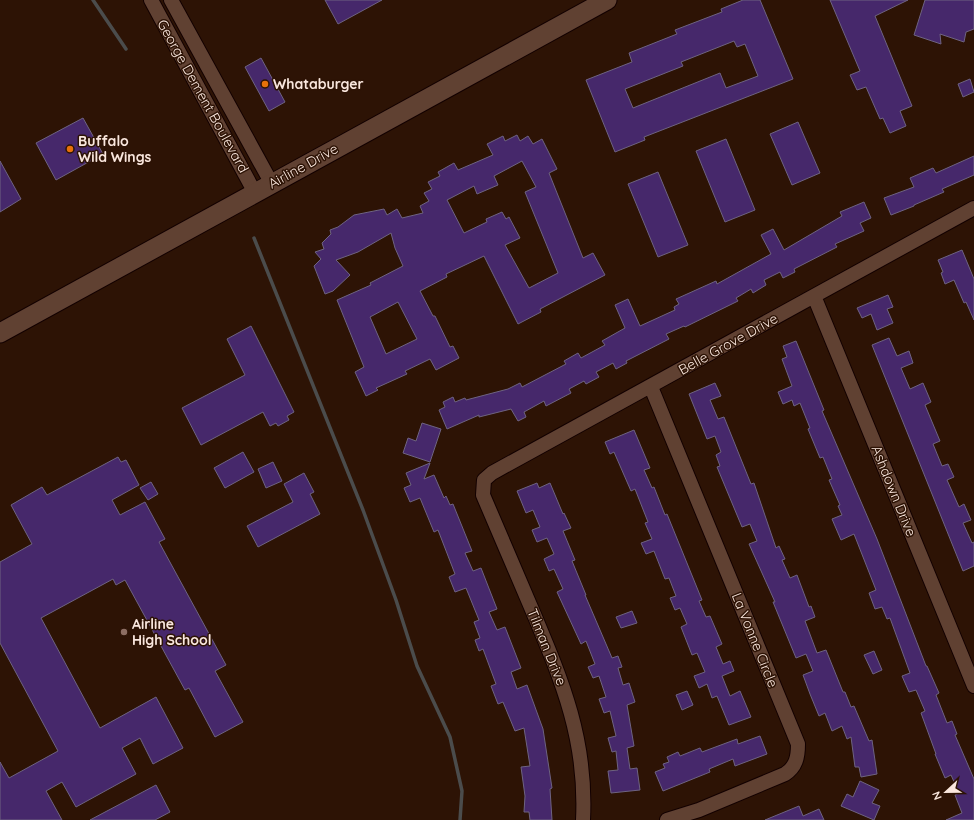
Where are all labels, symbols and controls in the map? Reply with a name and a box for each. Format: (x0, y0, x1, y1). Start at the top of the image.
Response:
street label: George Dement Boulevard (153, 16, 253, 176)
place label: Whataburger (273, 75, 364, 93)
marker: Whataburger (260, 79, 270, 89)
place label: Buffalo Wild Wings (78, 132, 151, 166)
street label: Airline Drive (265, 139, 341, 193)
marker: Buffalo Wild Wings (65, 144, 75, 154)
street label: Belle Grove Drive (675, 309, 781, 379)
street label: Ashdown Drive (868, 443, 920, 539)
street label: La Vonne Circle (728, 590, 782, 690)
street label: Tilman Drive (523, 606, 571, 688)
place label: Airline High School (132, 615, 212, 649)
marker: Airline High School (119, 627, 129, 637)
north arrow (926, 772, 966, 812)
text: N (929, 789, 945, 802)

